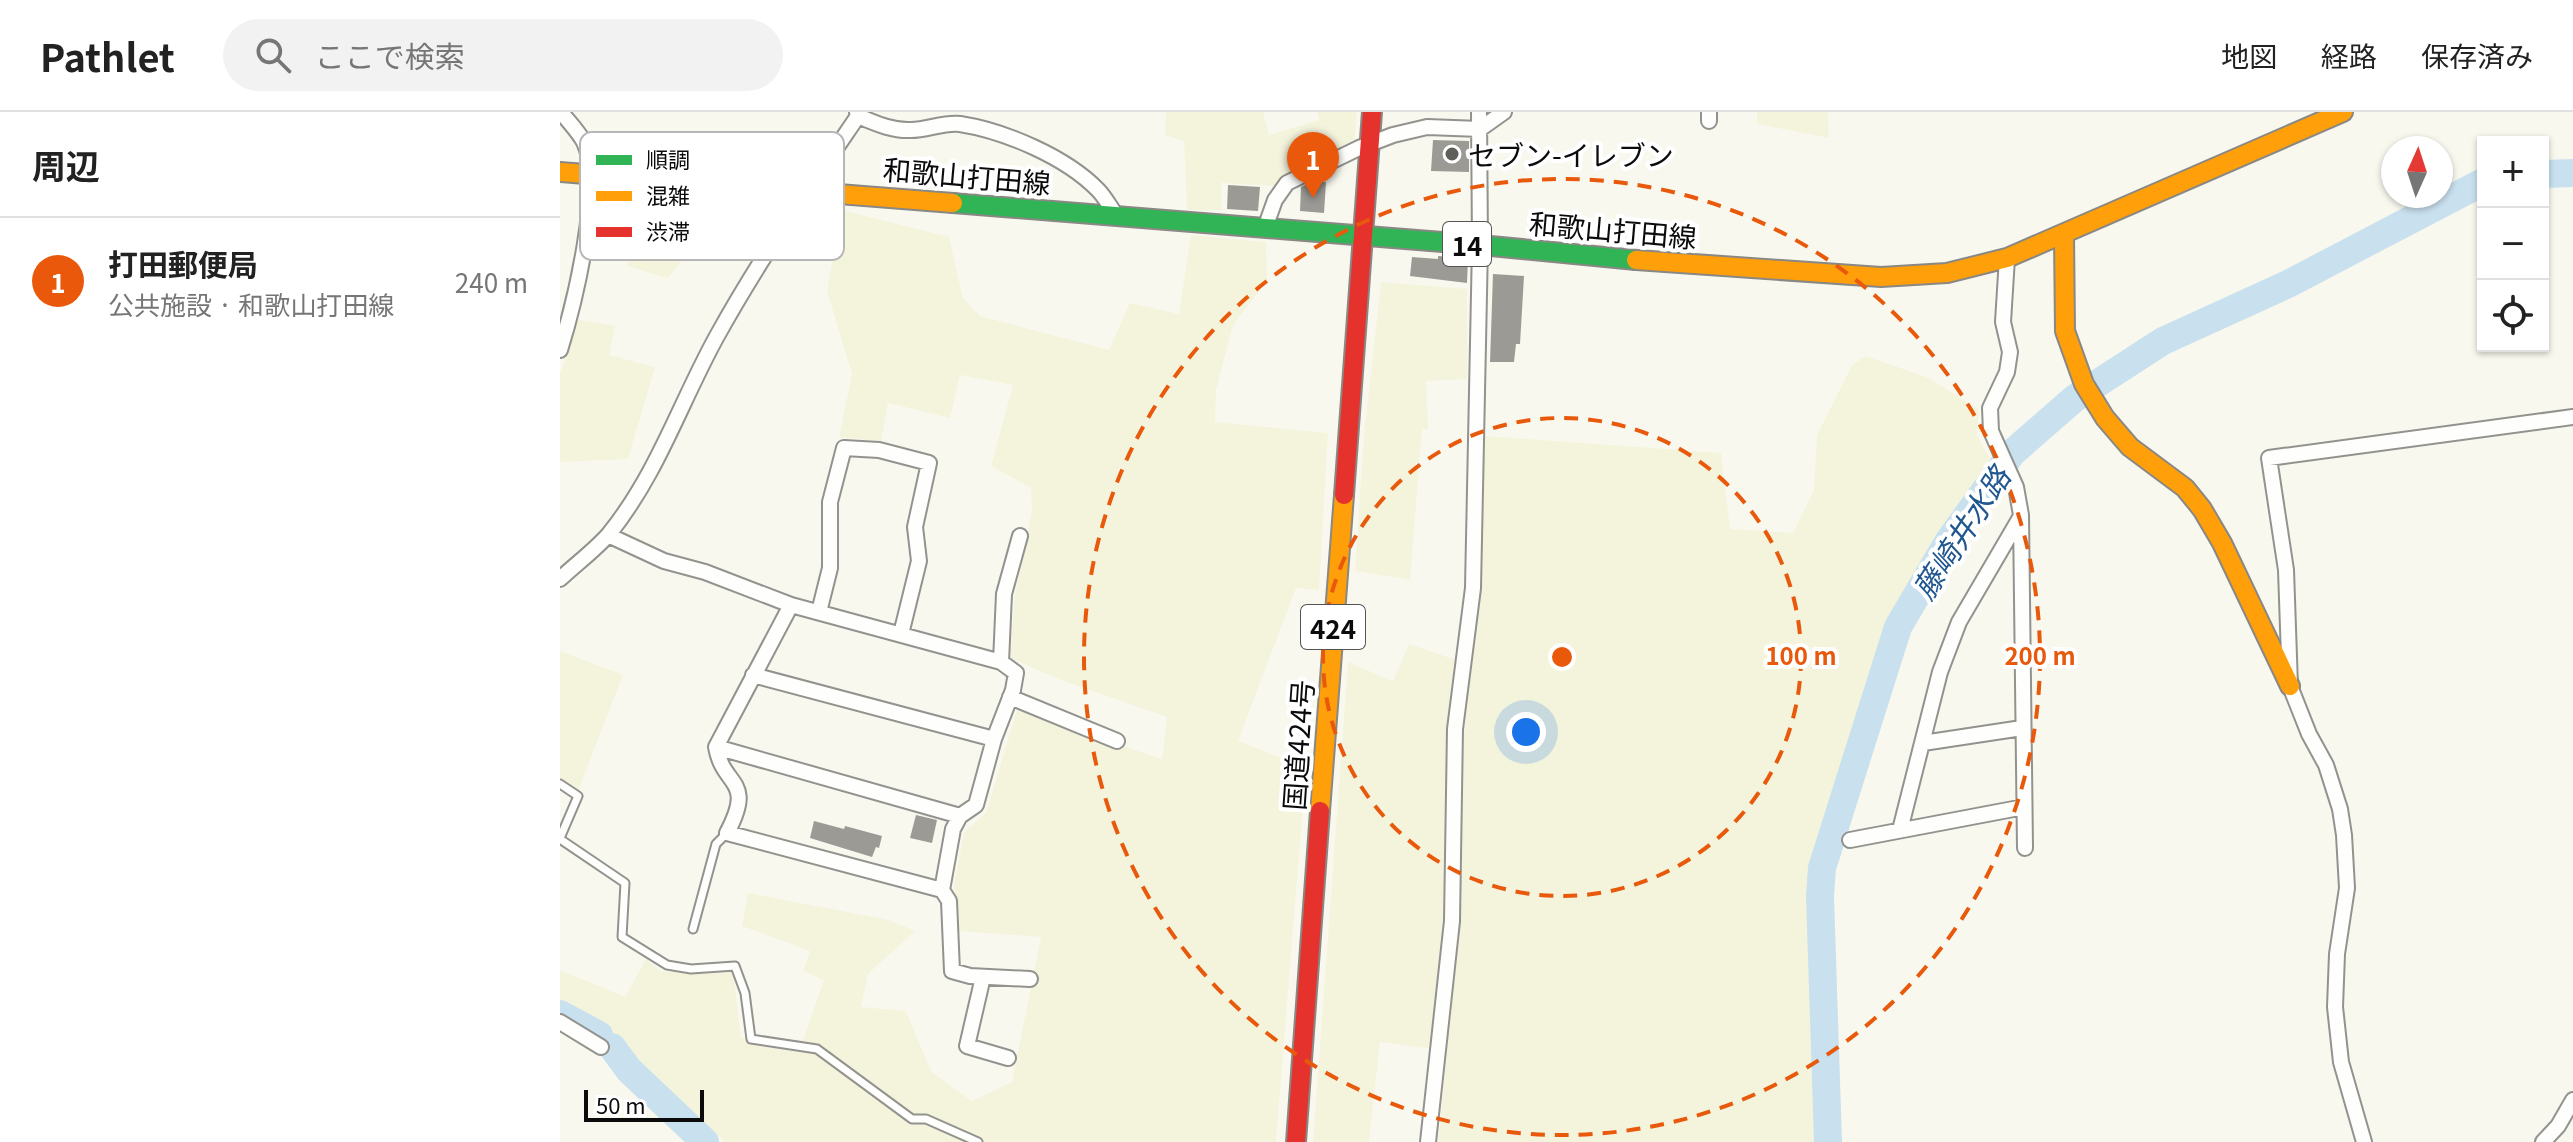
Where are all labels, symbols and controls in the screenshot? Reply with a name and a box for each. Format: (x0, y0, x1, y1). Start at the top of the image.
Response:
search box (223, 19, 783, 91)
text: Pathlet (40, 28, 175, 83)
icon: search (251, 33, 295, 77)
text: ここで検索 (315, 33, 465, 77)
text: 地図 (2221, 35, 2277, 75)
text: 経路 (2321, 35, 2377, 75)
text: 保存済み (2421, 35, 2533, 75)
legend (580, 132, 844, 260)
pin: 1 (1287, 132, 1339, 198)
place label: セブン-イレブン (1468, 134, 1674, 174)
north arrow (2381, 136, 2453, 208)
map controls (2477, 136, 2549, 352)
button: + (2477, 136, 2549, 208)
text: 周辺 (32, 140, 100, 189)
text: 順調 (646, 142, 690, 174)
marker: セブン-イレブン (1443, 145, 1461, 163)
street label: 和歌山打田線 (882, 148, 1052, 202)
text: 混雑 (646, 178, 690, 210)
street label: 和歌山打田線 (1528, 202, 1698, 256)
button: − (2477, 208, 2549, 280)
text: 渋滞 (646, 214, 690, 246)
road number: 14 (1443, 222, 1491, 266)
text: 打田郵便局 (108, 241, 258, 285)
text: 1 (50, 263, 66, 300)
text: 240 m (455, 263, 528, 300)
button: locate (2477, 280, 2549, 352)
text: 公共施設 · 和歌山打田線 (108, 285, 394, 322)
water label: 藤崎井水路 (1901, 455, 2021, 607)
road number: 424 (1301, 605, 1365, 649)
text: 100 m (1765, 637, 1837, 672)
text: 200 m (2004, 637, 2076, 672)
centre of rings (1548, 643, 1576, 671)
street label: 国道424号 (1272, 678, 1322, 812)
your location (1506, 712, 1546, 752)
scale bar (584, 1086, 704, 1122)
text: 50 m (596, 1088, 646, 1120)

